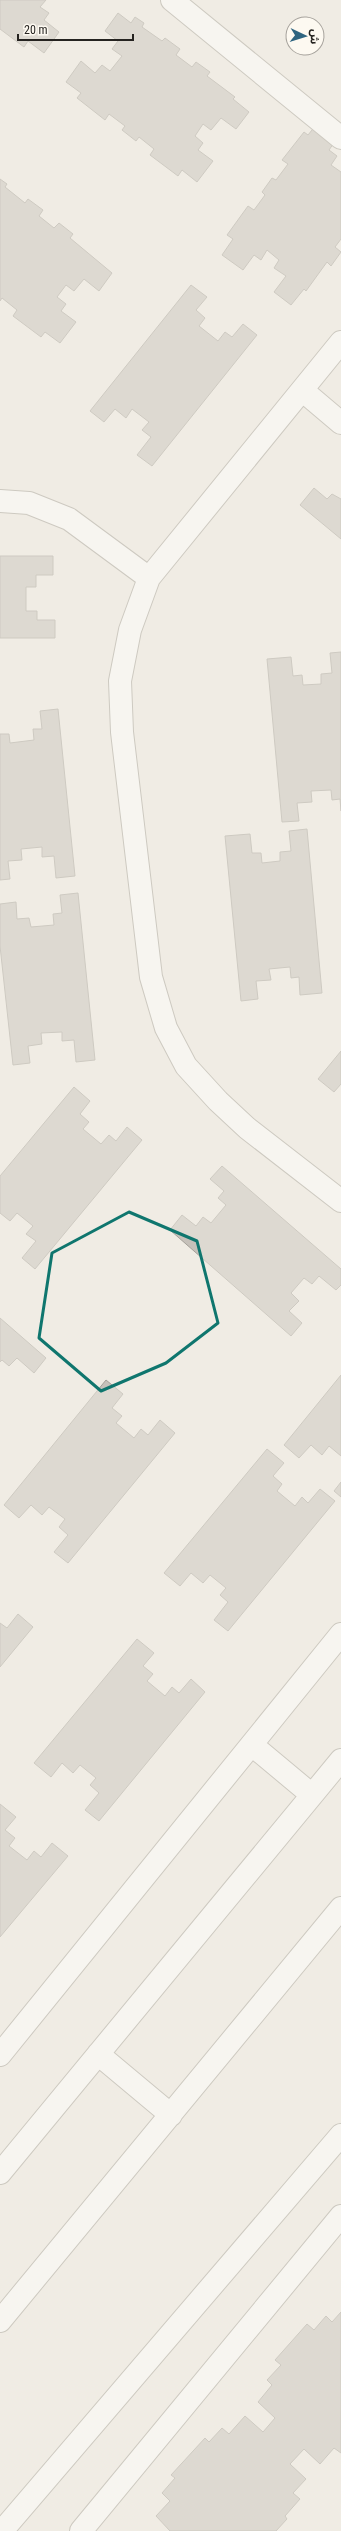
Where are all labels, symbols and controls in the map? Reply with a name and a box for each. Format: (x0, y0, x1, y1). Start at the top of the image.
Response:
scale bar (18, 16, 133, 42)
north arrow (285, 16, 325, 56)
text: 20 m (24, 23, 48, 37)
text: ش (307, 29, 321, 45)

